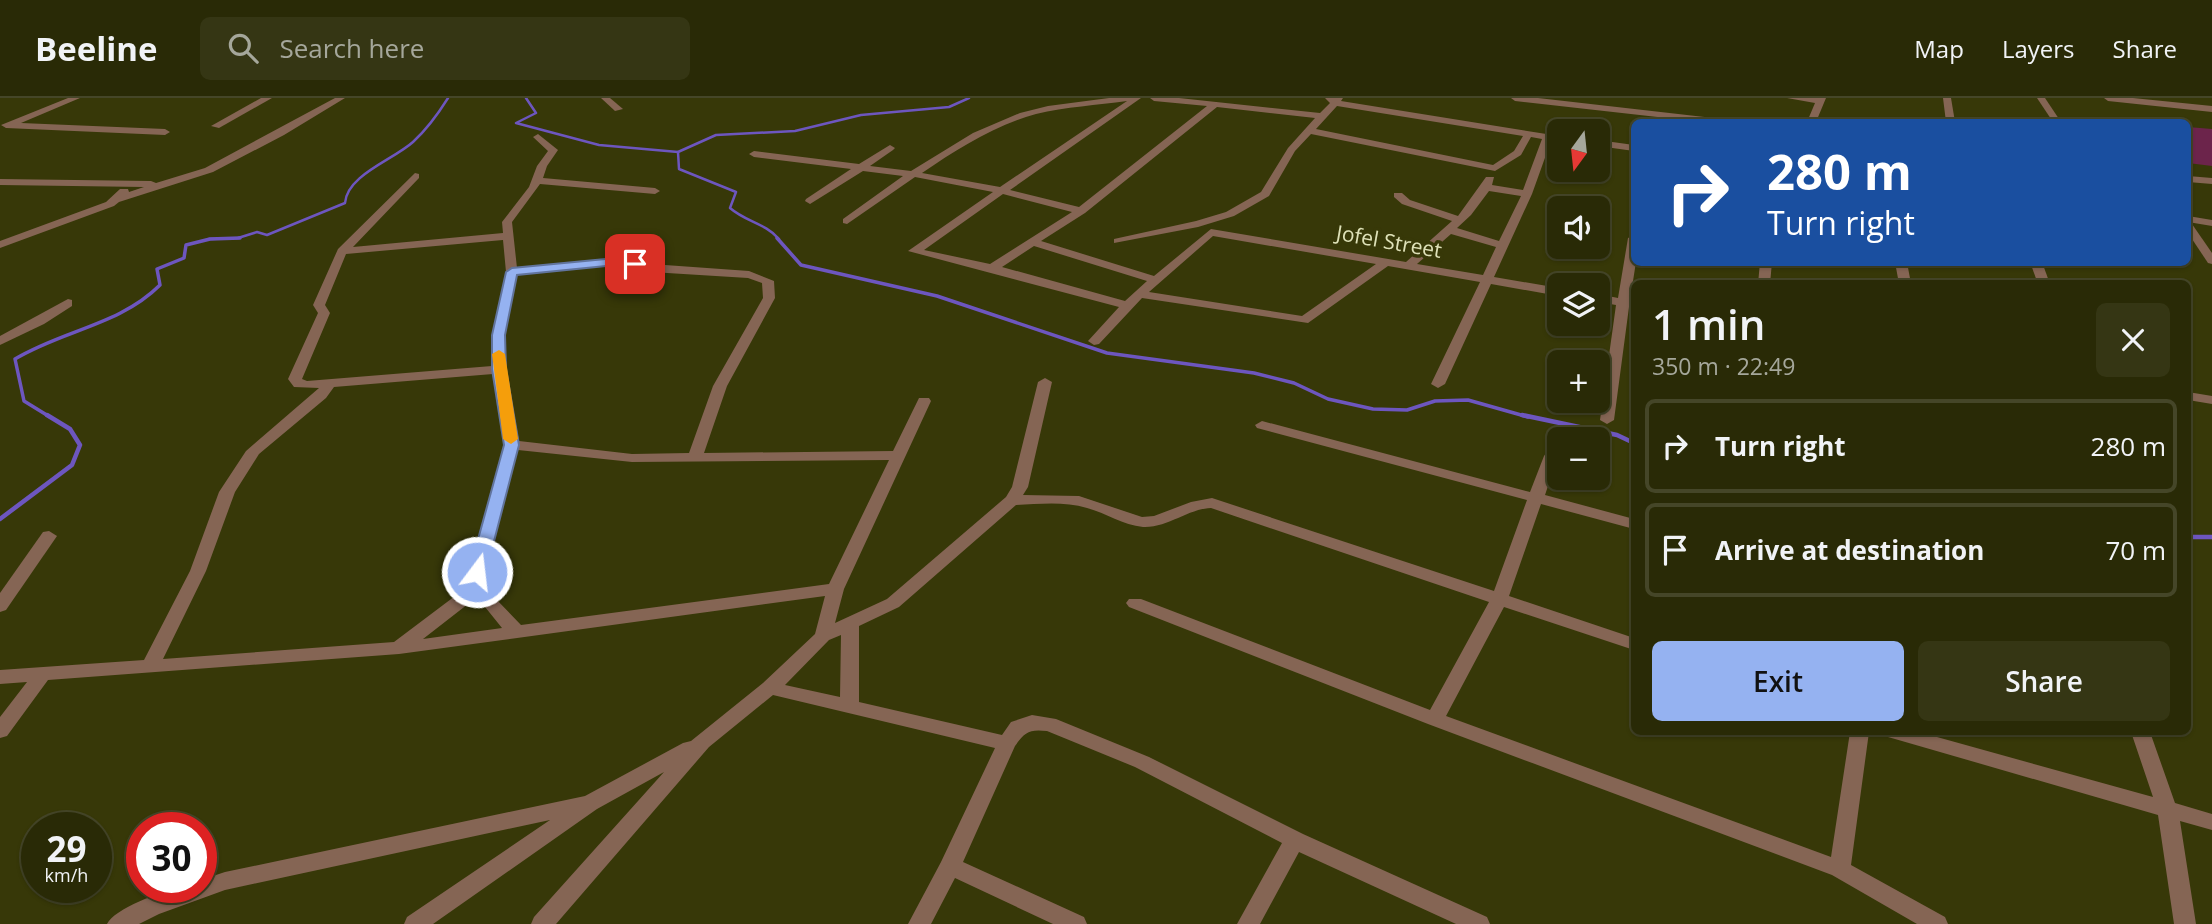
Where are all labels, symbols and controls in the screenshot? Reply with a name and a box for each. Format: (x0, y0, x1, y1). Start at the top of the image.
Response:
search box (200, 17, 690, 80)
text: Beeline (35, 26, 158, 71)
icon: search (224, 29, 262, 67)
text: Search here (280, 30, 424, 66)
text: Map (1914, 32, 1964, 65)
text: Layers (2002, 32, 2075, 65)
text: Share (2113, 32, 2177, 65)
north arrow (1547, 119, 1610, 182)
map controls (1547, 119, 1610, 490)
text: 280 m (1767, 138, 1912, 204)
icon: right (1652, 147, 1743, 238)
button: sound (1547, 196, 1610, 259)
text: Turn right (1767, 201, 1915, 244)
street label: Jofel Street (1332, 218, 1444, 264)
pin (605, 234, 665, 294)
icon: arrive (616, 245, 654, 283)
button: layers (1547, 273, 1610, 336)
text: 1 min (1652, 295, 1765, 352)
button: close (2096, 303, 2170, 377)
button: + (1547, 350, 1610, 413)
text: 350 m · 22:49 (1652, 350, 1795, 382)
button: − (1547, 427, 1610, 490)
icon: right (1656, 427, 1694, 465)
text: Turn right (1715, 428, 1846, 464)
text: 280 m (2091, 428, 2166, 464)
icon: arrive (1656, 531, 1694, 569)
text: Arrive at destination (1715, 532, 1984, 568)
text: 70 m (2105, 532, 2166, 568)
position arrow (440, 535, 514, 609)
button: Exit (1652, 641, 1904, 721)
button: Share (1918, 641, 2170, 721)
speed limit sign: 30 (126, 812, 217, 903)
text: 29 (46, 825, 87, 872)
text: km/h (45, 863, 88, 887)

